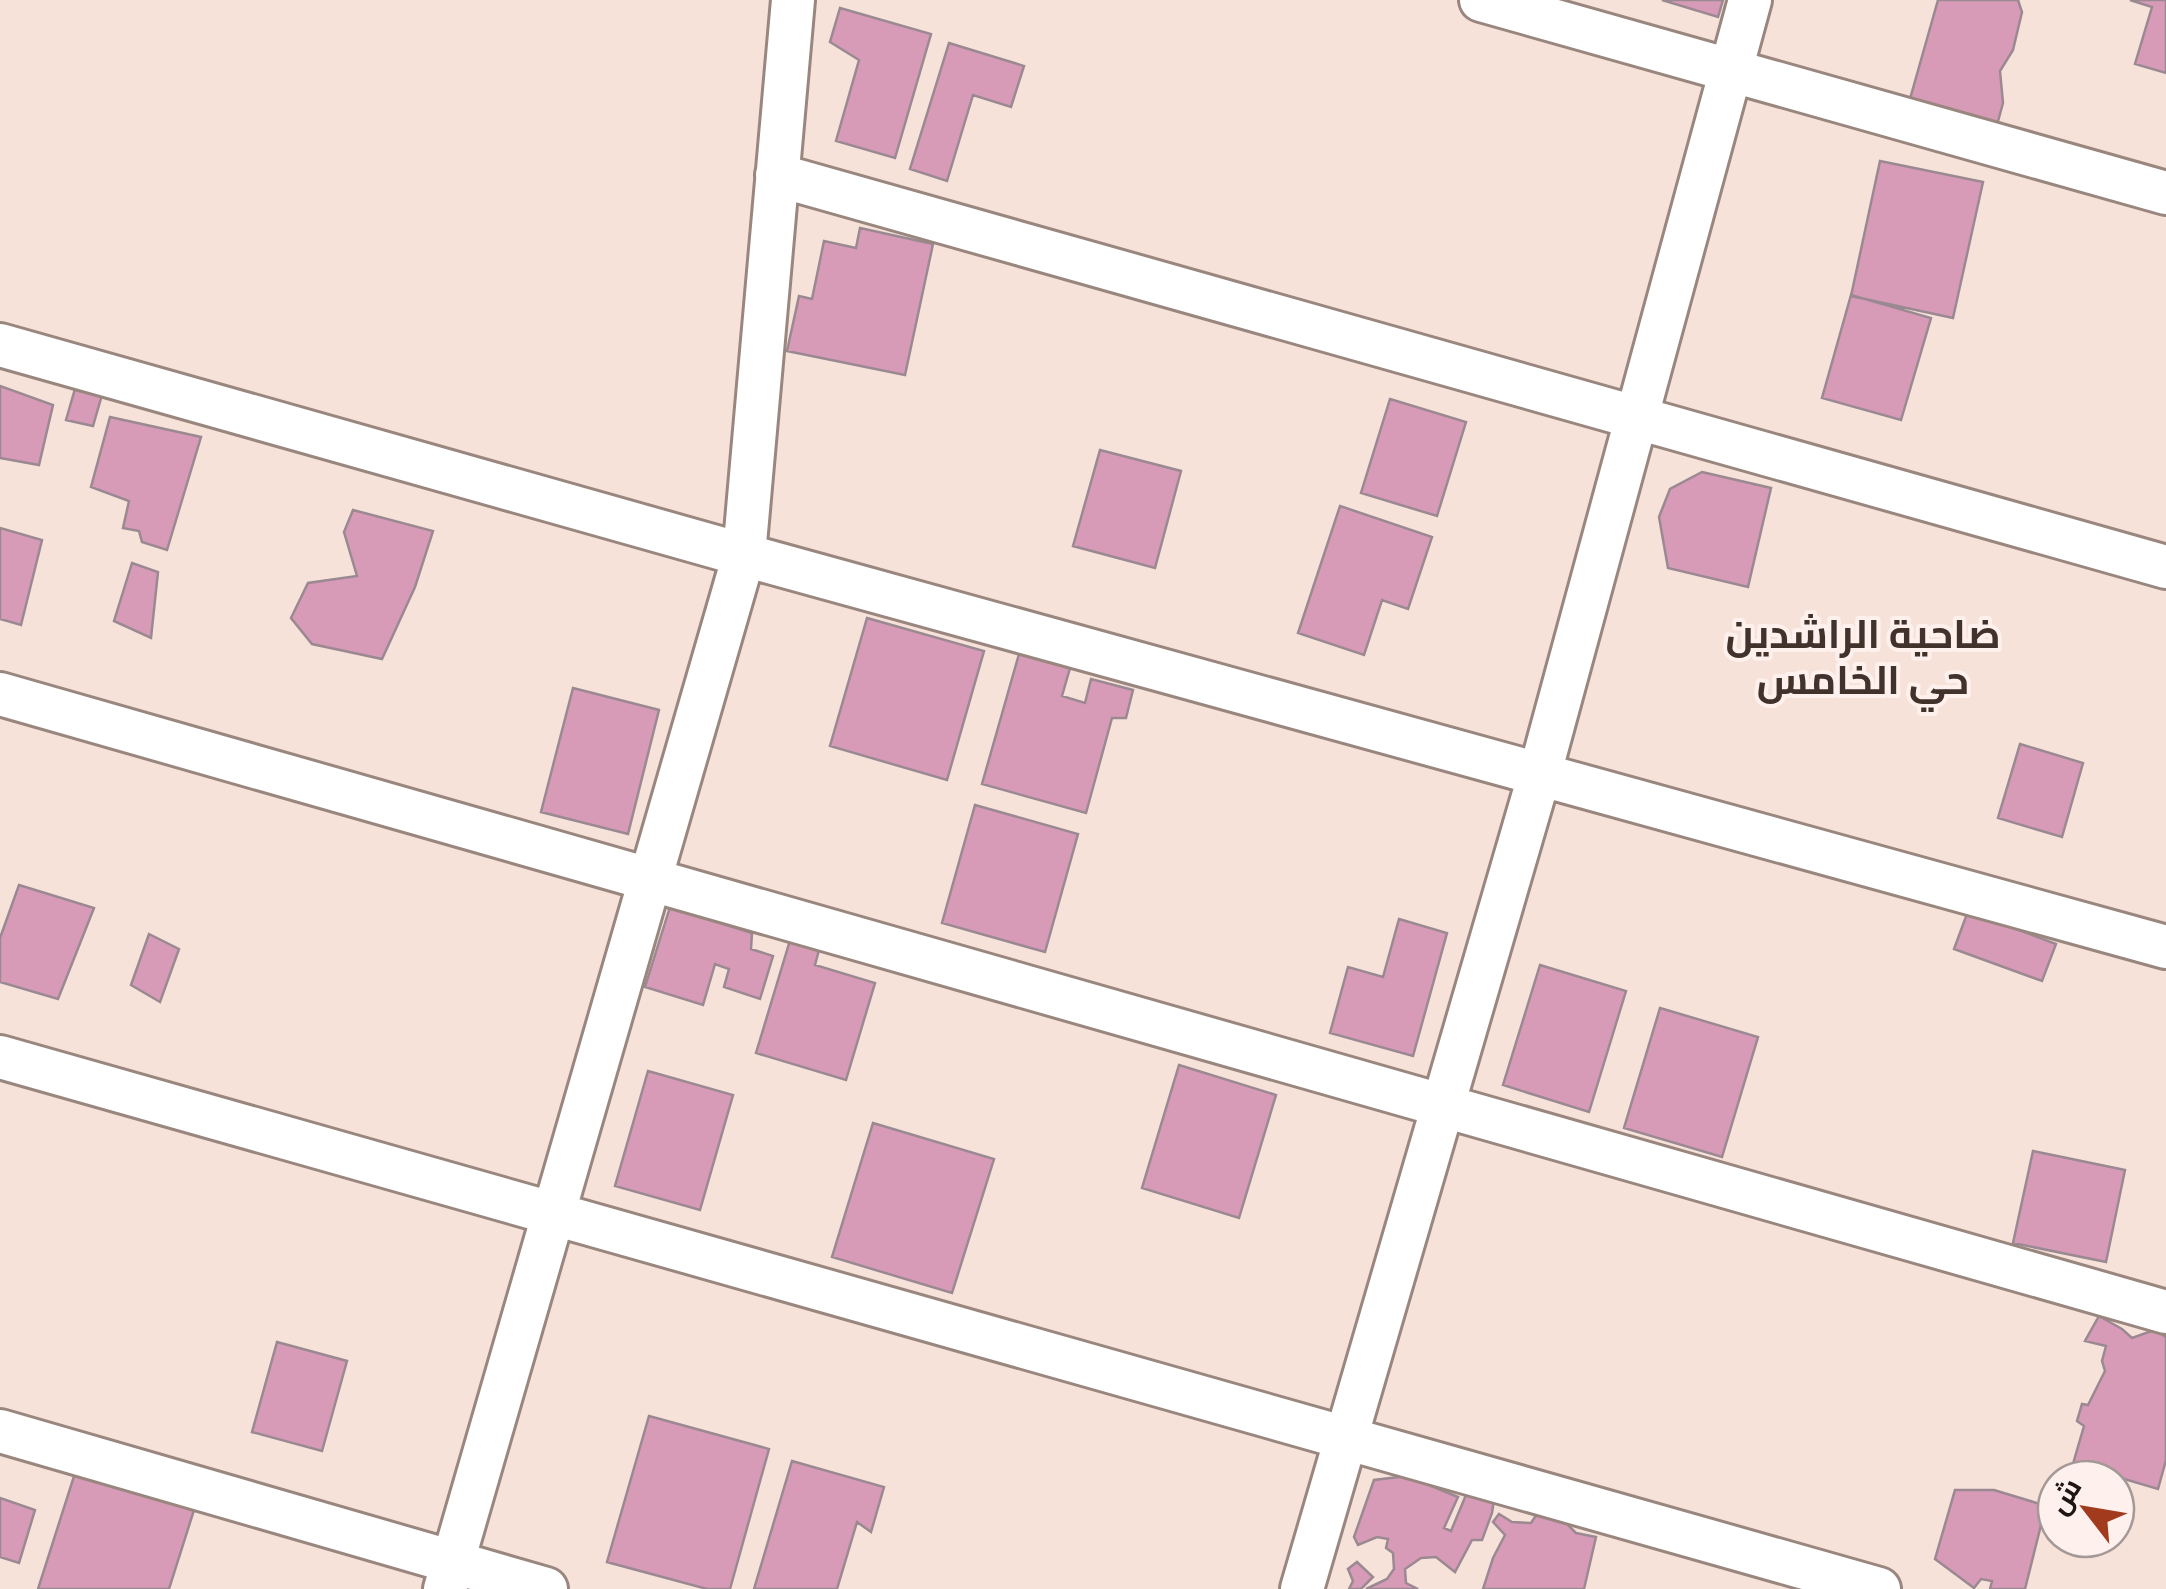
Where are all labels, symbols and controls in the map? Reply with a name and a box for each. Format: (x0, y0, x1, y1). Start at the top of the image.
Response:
district label: ضاحية الراشدين حي الخامس (1725, 610, 2001, 712)
north arrow (2036, 1459, 2136, 1559)
text: ش (2042, 1472, 2089, 1521)

